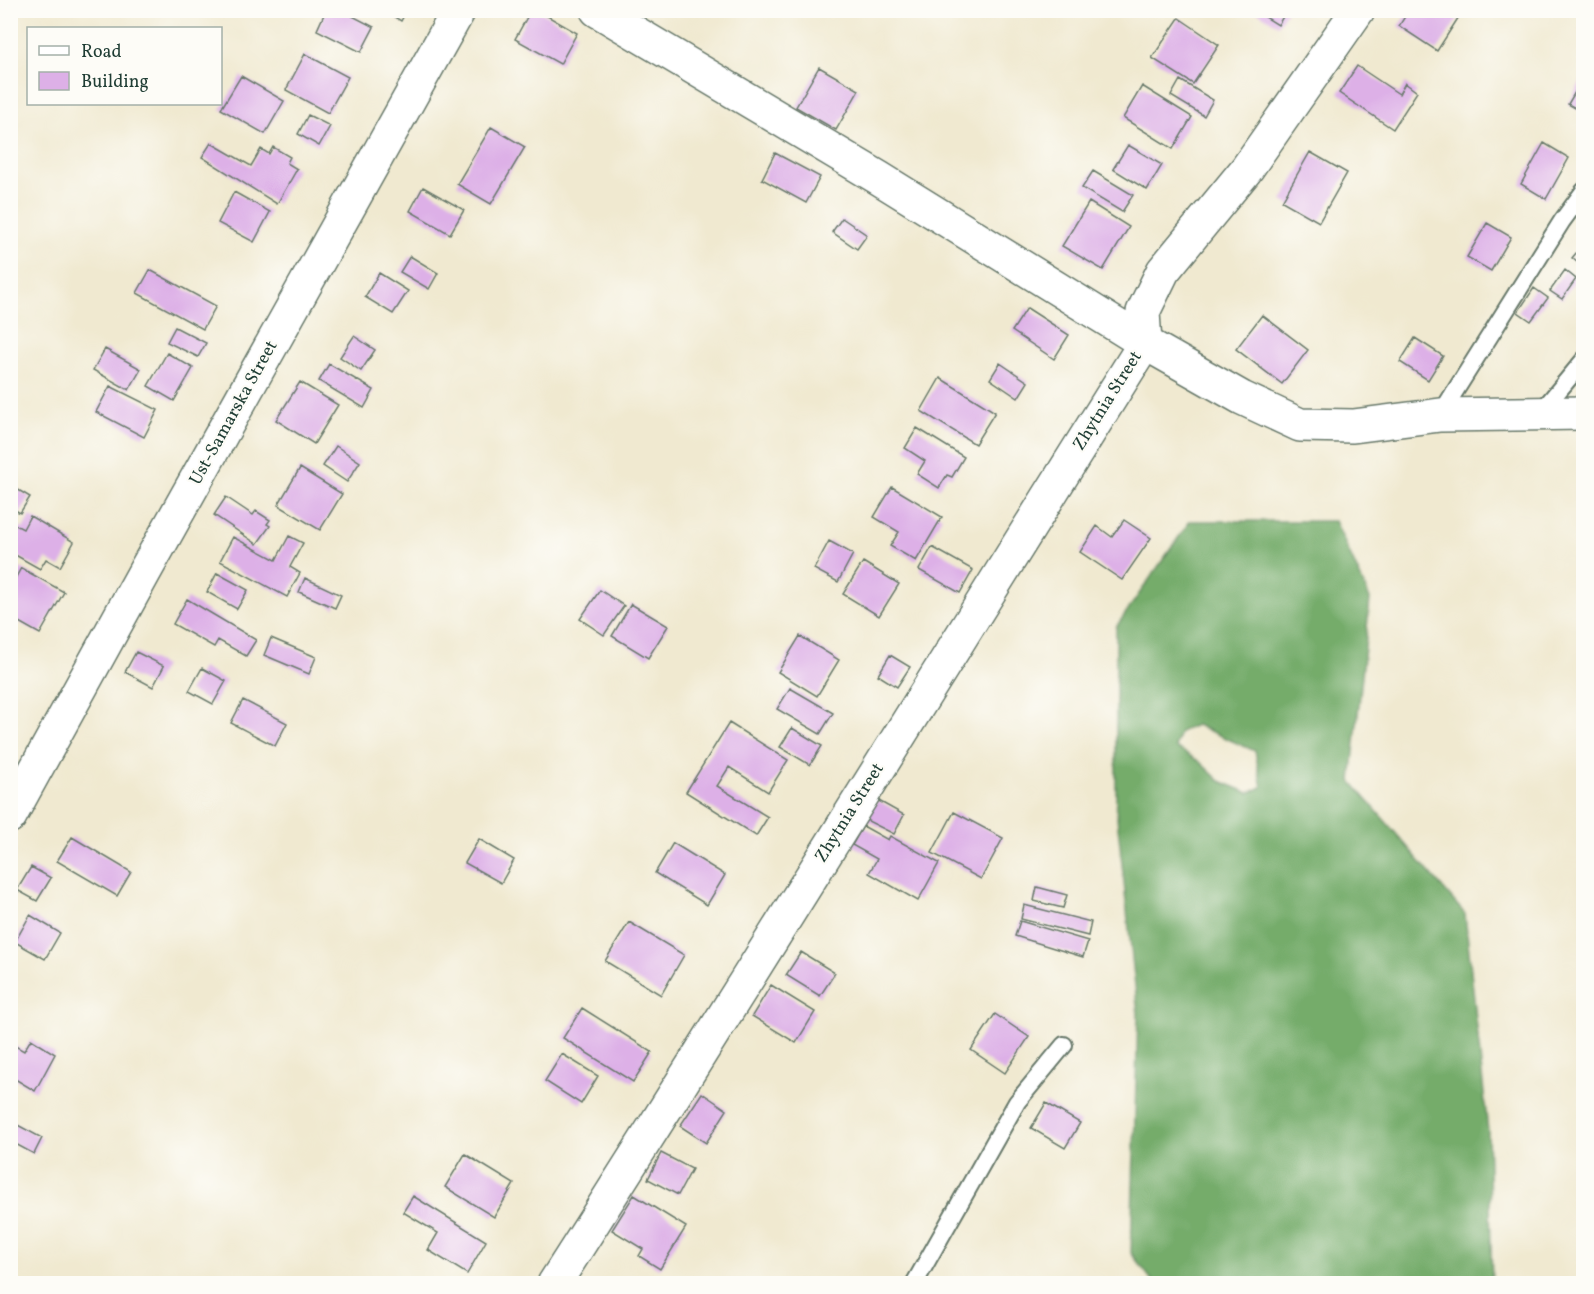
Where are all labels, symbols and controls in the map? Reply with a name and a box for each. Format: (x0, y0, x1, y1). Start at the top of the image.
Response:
legend (27, 27, 222, 105)
text: Road (81, 40, 122, 65)
text: Building (81, 70, 149, 95)
street label: Ust-Samarska Street (184, 336, 284, 490)
street label: Zhytnia Street (1067, 346, 1149, 456)
street label: Zhytnia Street (809, 758, 891, 868)

